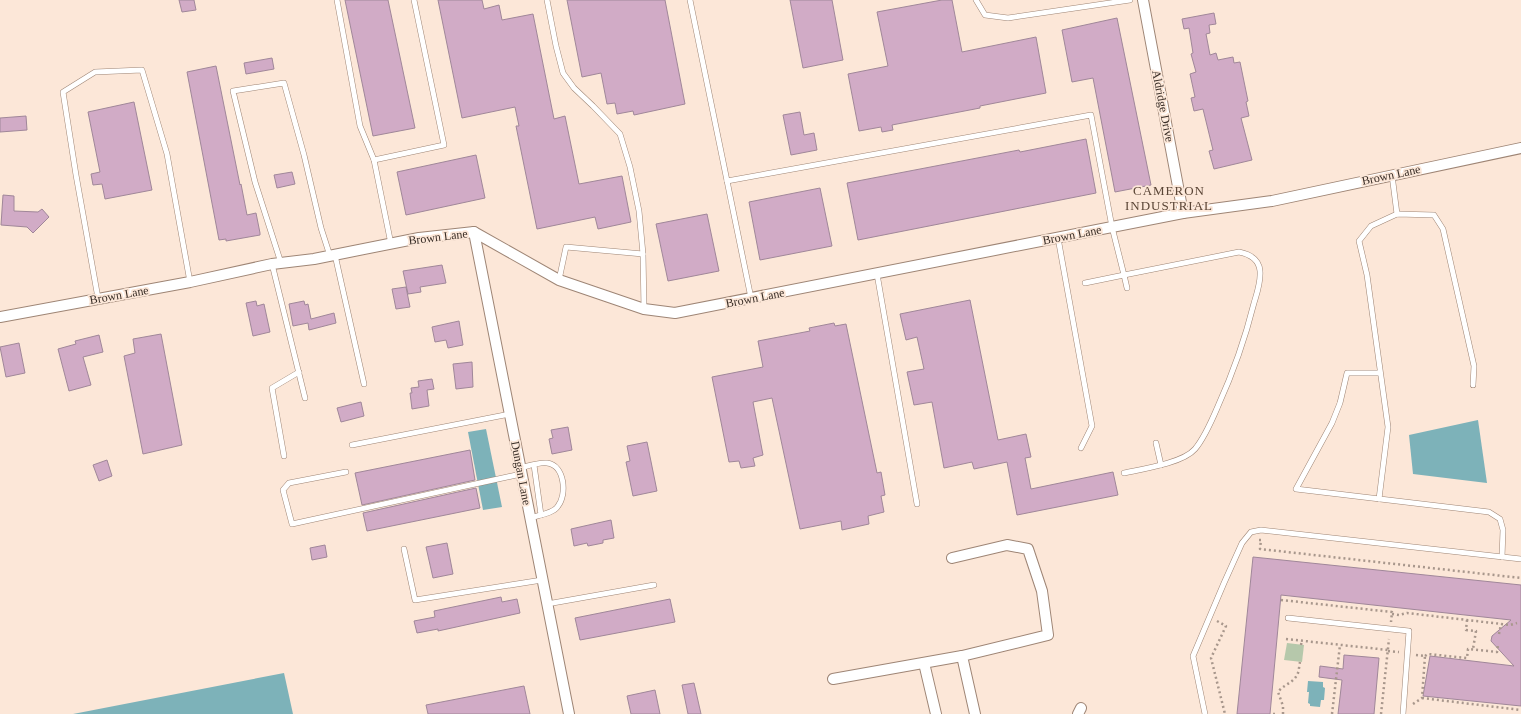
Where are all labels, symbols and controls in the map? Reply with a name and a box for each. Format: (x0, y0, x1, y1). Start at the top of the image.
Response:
street label: Aldridge Drive (1149, 69, 1177, 143)
street label: Brown Lane (1360, 162, 1422, 188)
district label: CAMERON INDUSTRIAL (1125, 183, 1213, 213)
street label: Brown Lane (1041, 222, 1103, 248)
street label: Brown Lane (408, 226, 468, 248)
street label: Brown Lane (88, 283, 150, 307)
street label: Brown Lane (724, 285, 786, 311)
street label: Dungan Lane (508, 440, 534, 506)

